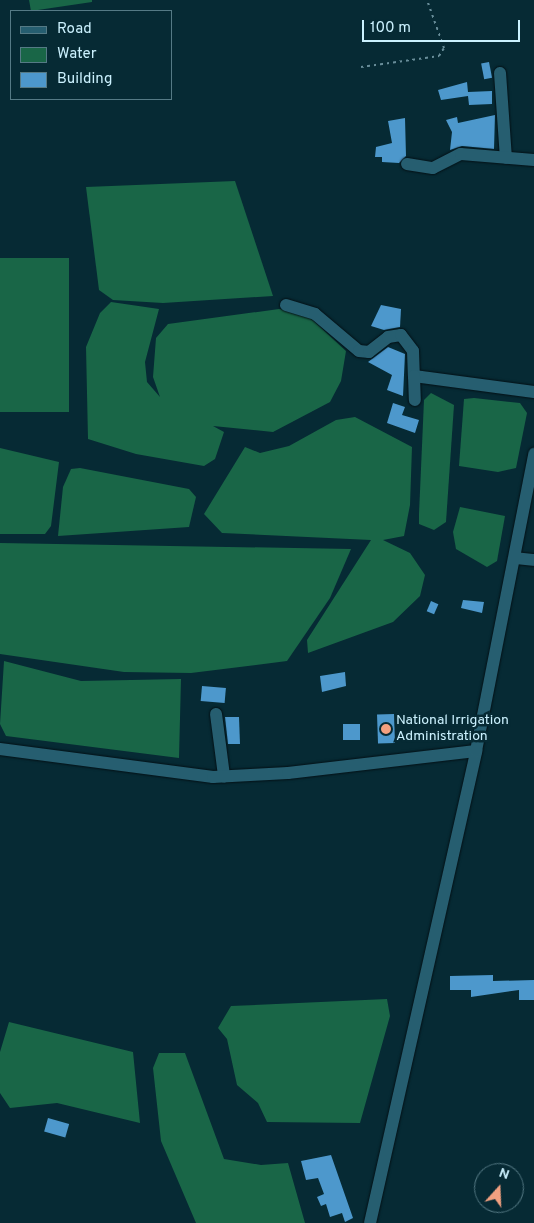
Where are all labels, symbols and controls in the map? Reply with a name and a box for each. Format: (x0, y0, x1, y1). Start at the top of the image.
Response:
legend (10, 10, 172, 100)
scale bar (364, 10, 522, 42)
text: 100 m (370, 19, 411, 38)
text: Road (57, 20, 92, 39)
text: Water (57, 45, 96, 64)
text: Building (57, 70, 112, 89)
place label: National Irrigation Administration (396, 713, 509, 746)
marker: National Irrigation Administration (380, 723, 392, 735)
north arrow (474, 1163, 524, 1213)
text: N (496, 1165, 512, 1184)

